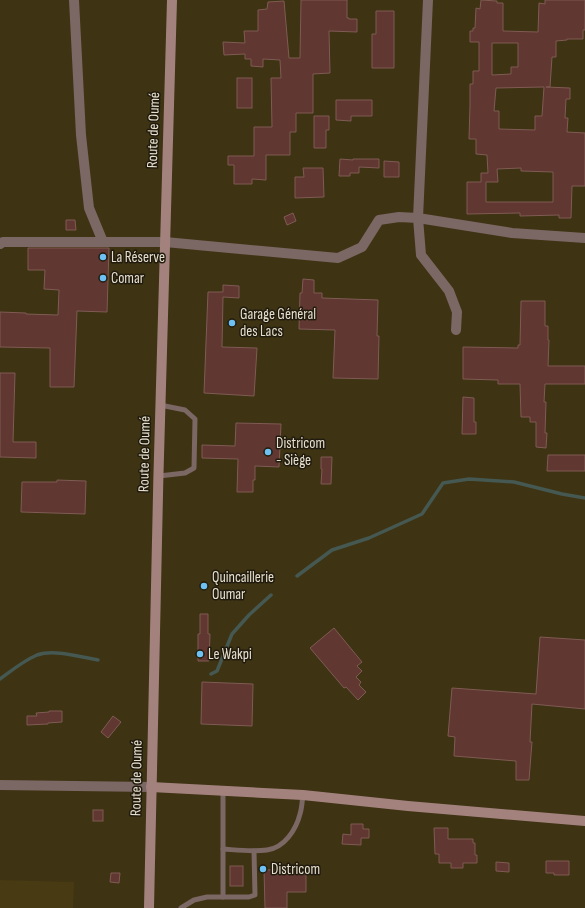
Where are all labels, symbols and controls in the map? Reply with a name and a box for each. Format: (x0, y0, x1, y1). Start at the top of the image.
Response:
street label: Route de Oumé (143, 92, 164, 168)
place label: La Réserve (111, 248, 165, 267)
marker: La Réserve (98, 252, 108, 262)
place label: Comar (111, 269, 145, 288)
marker: Comar (98, 273, 108, 283)
place label: Garage Général des Lacs (240, 305, 316, 341)
marker: Garage Général des Lacs (227, 318, 237, 328)
street label: Route de Oumé (134, 416, 155, 492)
place label: Districom - Siège (276, 434, 325, 470)
marker: Districom - Siège (263, 447, 273, 457)
place label: Quincaillerie Oumar (212, 568, 274, 604)
marker: Quincaillerie Oumar (199, 581, 209, 591)
place label: Le Wakpi (208, 645, 252, 664)
marker: Le Wakpi (195, 649, 205, 659)
street label: Route de Oumé (126, 740, 147, 816)
place label: Districom (271, 860, 320, 879)
marker: Districom (258, 864, 268, 874)

